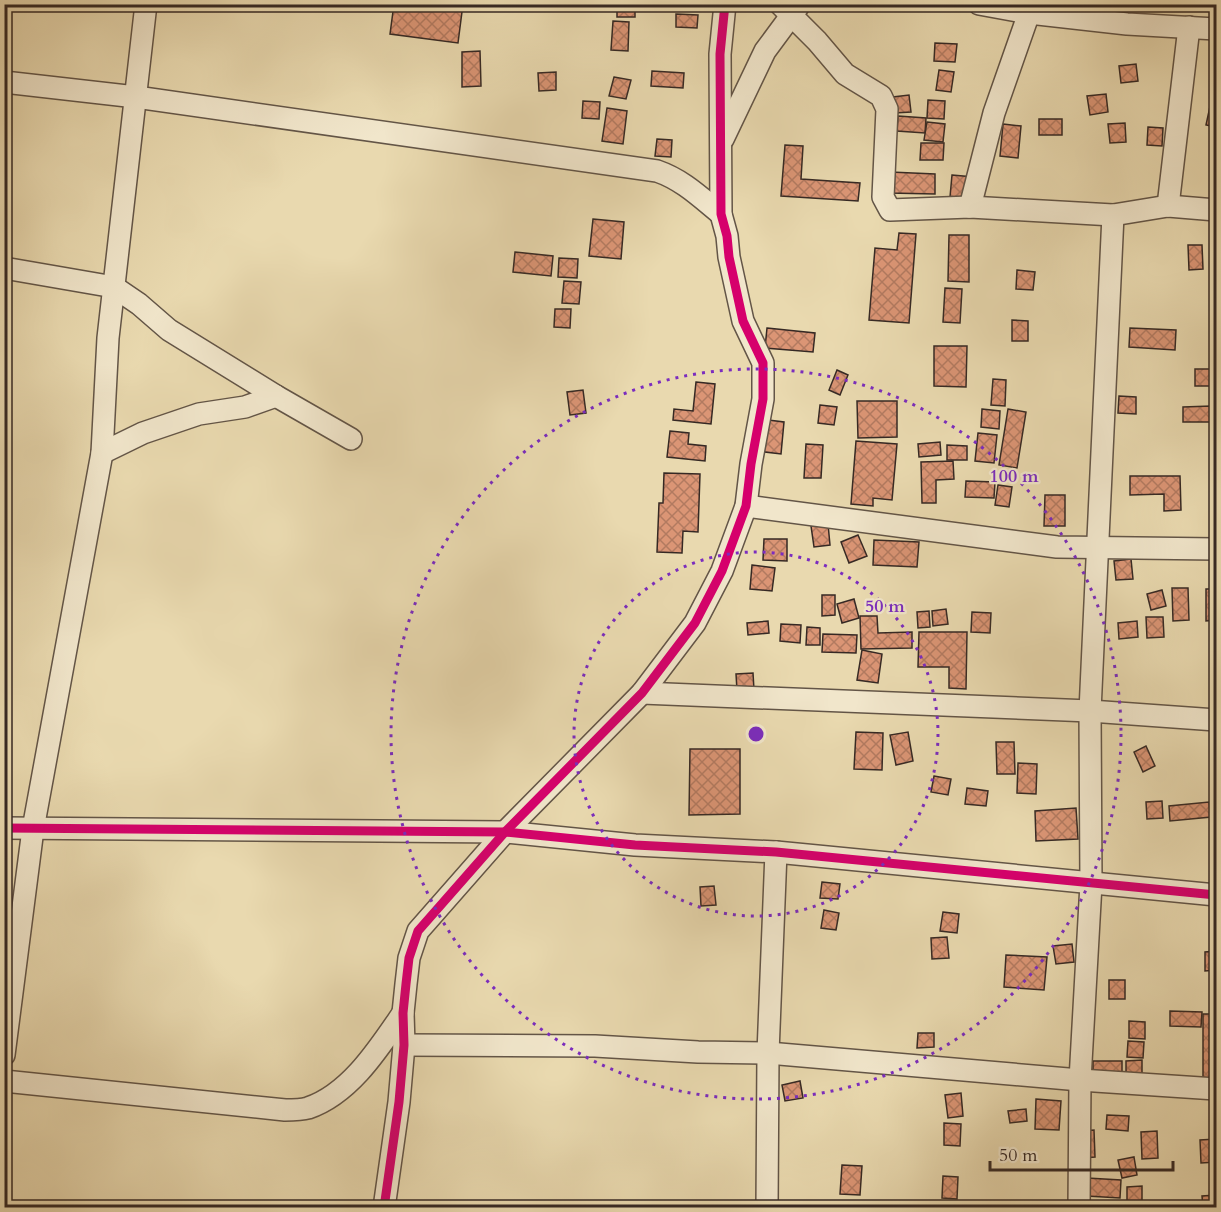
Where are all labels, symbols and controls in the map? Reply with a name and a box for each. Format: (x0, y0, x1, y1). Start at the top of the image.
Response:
text: 100 m (989, 464, 1039, 489)
text: 50 m (865, 594, 905, 619)
centre of rings (746, 724, 766, 744)
scale bar (990, 1134, 1173, 1172)
text: 50 m (999, 1143, 1038, 1168)

